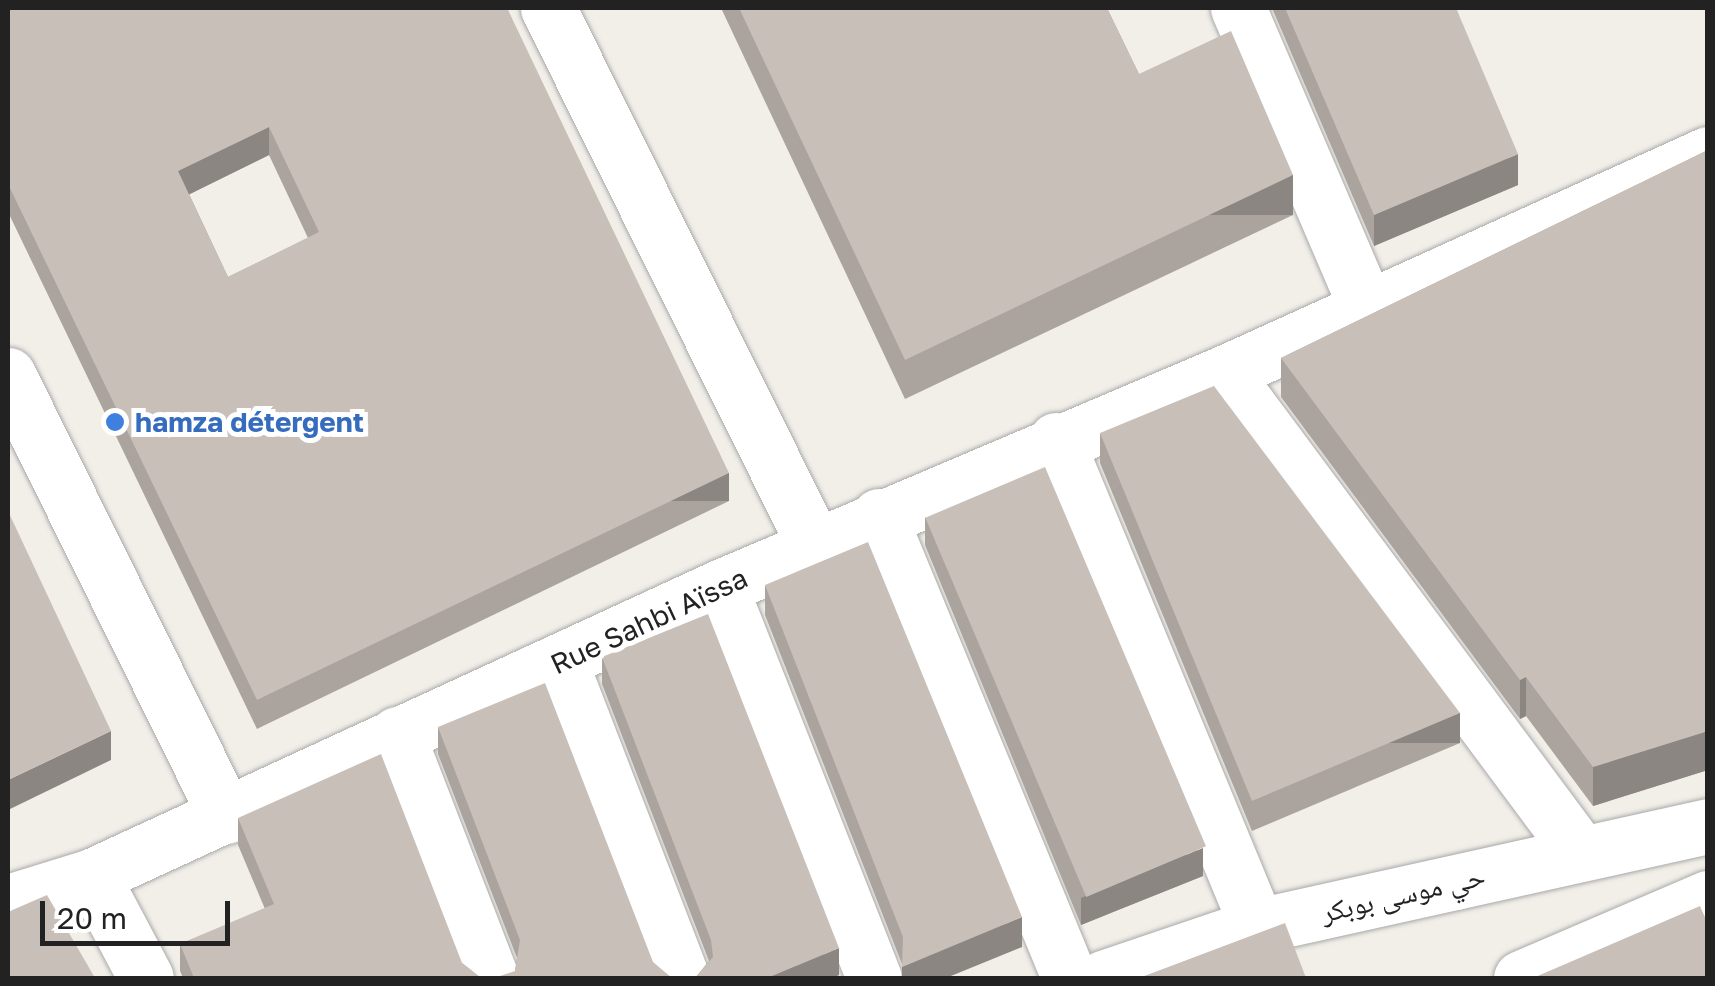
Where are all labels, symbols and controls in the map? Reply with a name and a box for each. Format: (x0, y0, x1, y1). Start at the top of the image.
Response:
place label: hamza détergent (135, 405, 364, 439)
marker: hamza détergent (104, 411, 126, 433)
street label: Rue Sahbi Aïssa (545, 561, 753, 681)
street label: حي موسى بوبكر (1318, 859, 1488, 929)
scale bar (45, 881, 235, 943)
text: 20 m (57, 900, 127, 936)

